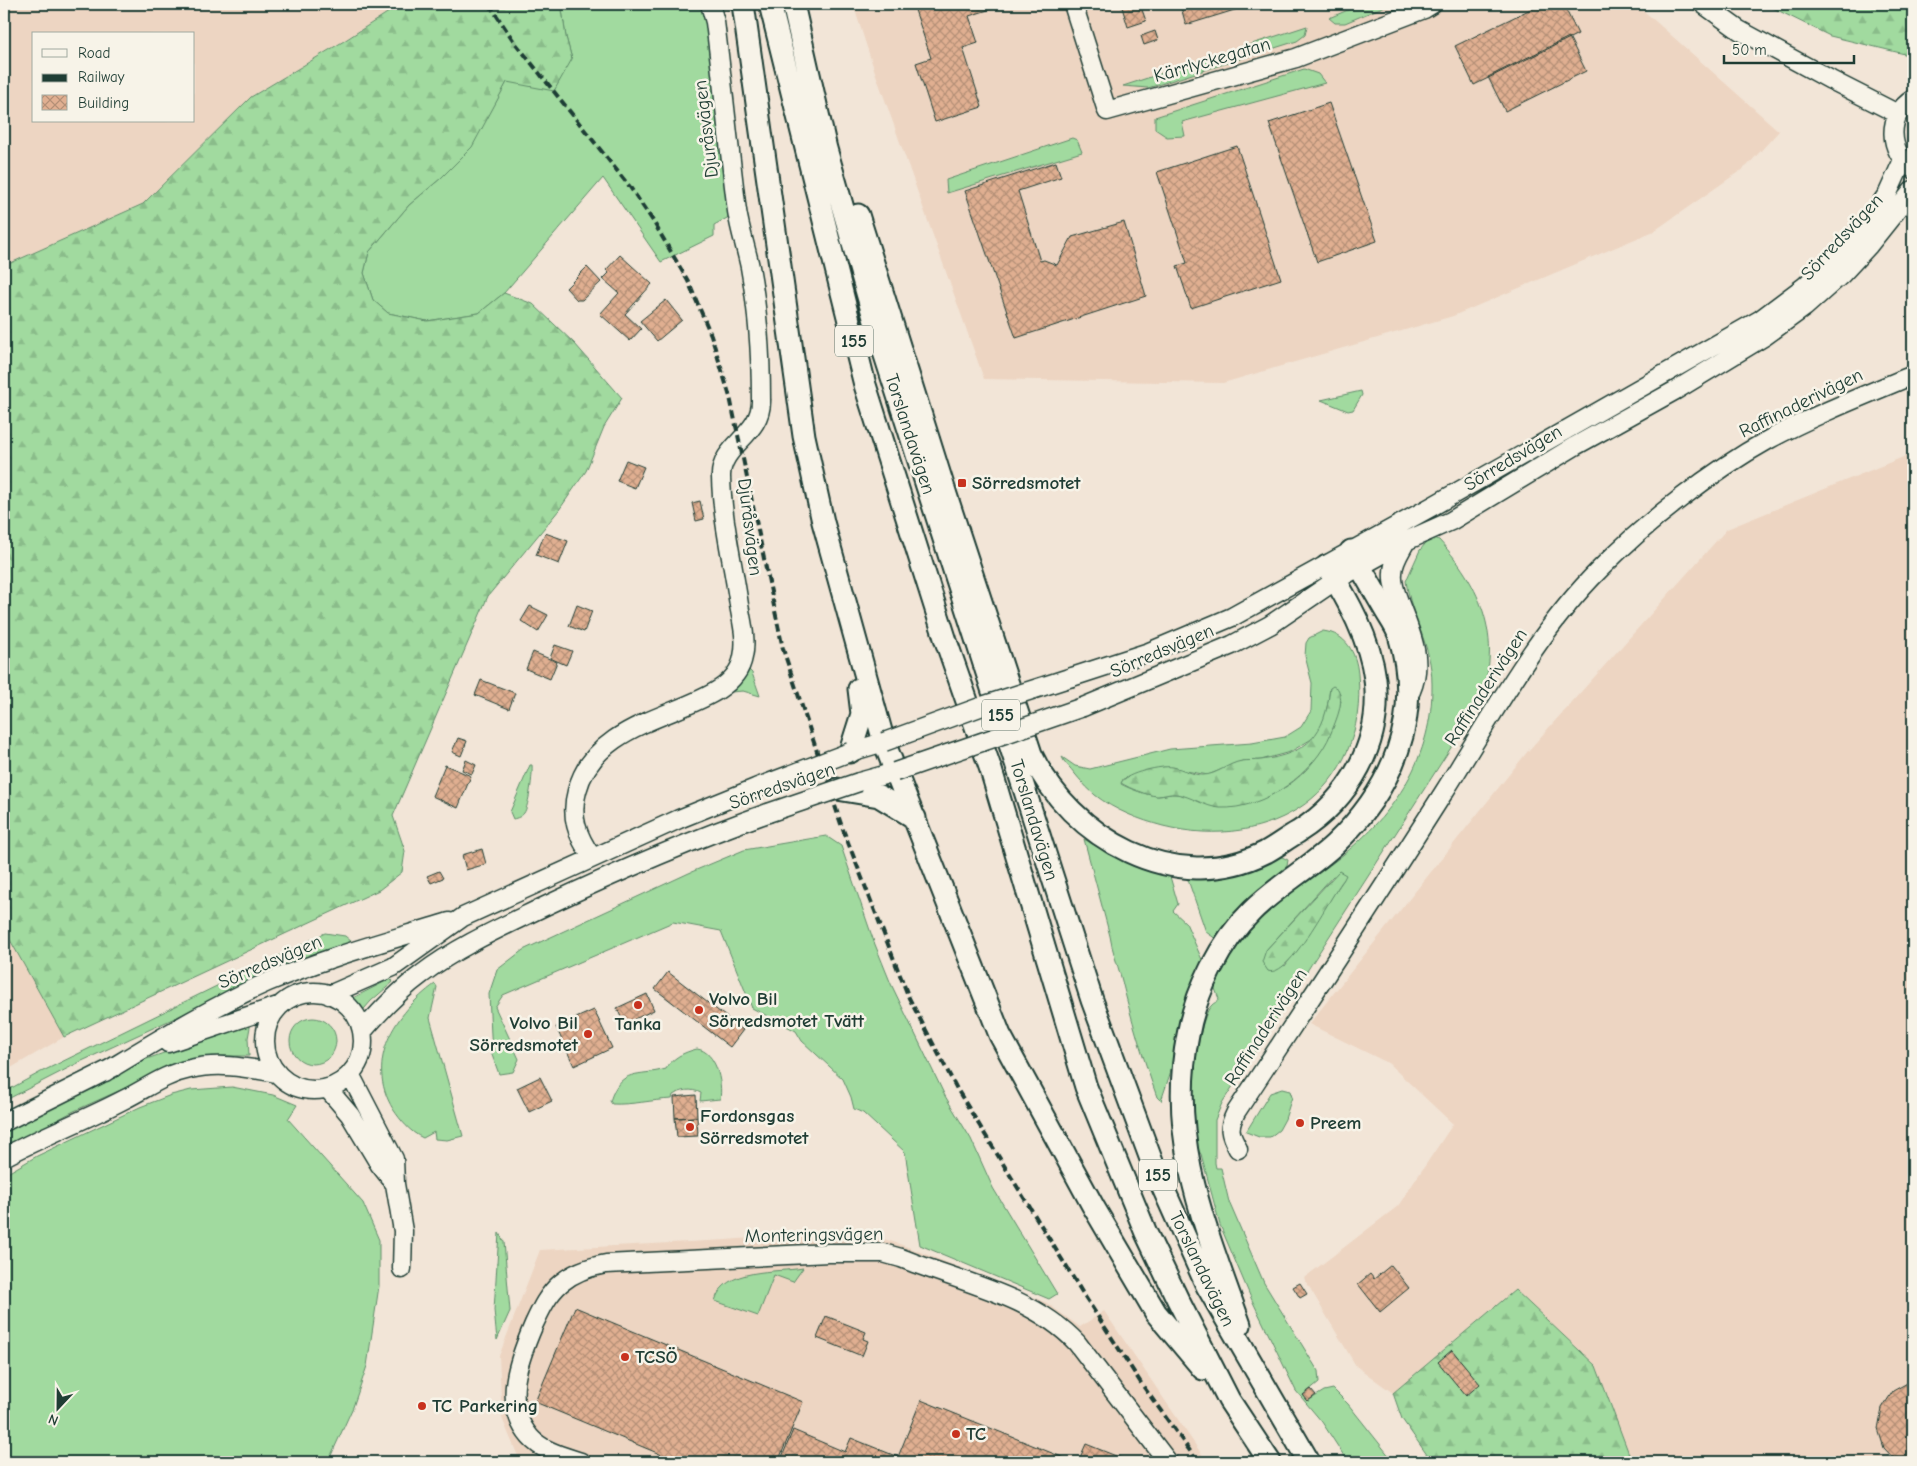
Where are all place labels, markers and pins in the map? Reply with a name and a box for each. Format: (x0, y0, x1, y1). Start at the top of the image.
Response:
place label: Sörredsmotet (972, 472, 1081, 494)
marker: Sörredsmotet (956, 477, 968, 489)
place label: Volvo Bil Sörredsmotet Tvätt (709, 988, 865, 1032)
marker: Tanka (632, 999, 644, 1011)
marker: Volvo Bil Sörredsmotet Tvätt (693, 1004, 705, 1016)
place label: Volvo Bil Sörredsmotet (470, 1012, 579, 1056)
place label: Tanka (614, 1013, 662, 1035)
marker: Volvo Bil Sörredsmotet (582, 1028, 594, 1040)
place label: Fordonsgas Sörredsmotet (700, 1105, 809, 1149)
place label: Preem (1310, 1112, 1361, 1134)
marker: Preem (1294, 1117, 1306, 1129)
marker: Fordonsgas Sörredsmotet (684, 1121, 696, 1133)
place label: TCSÖ (635, 1346, 678, 1368)
marker: TCSÖ (619, 1351, 631, 1363)
place label: TC Parkering (432, 1395, 538, 1417)
marker: TC Parkering (416, 1400, 428, 1412)
place label: TC (966, 1423, 987, 1445)
marker: TC (950, 1428, 962, 1440)

